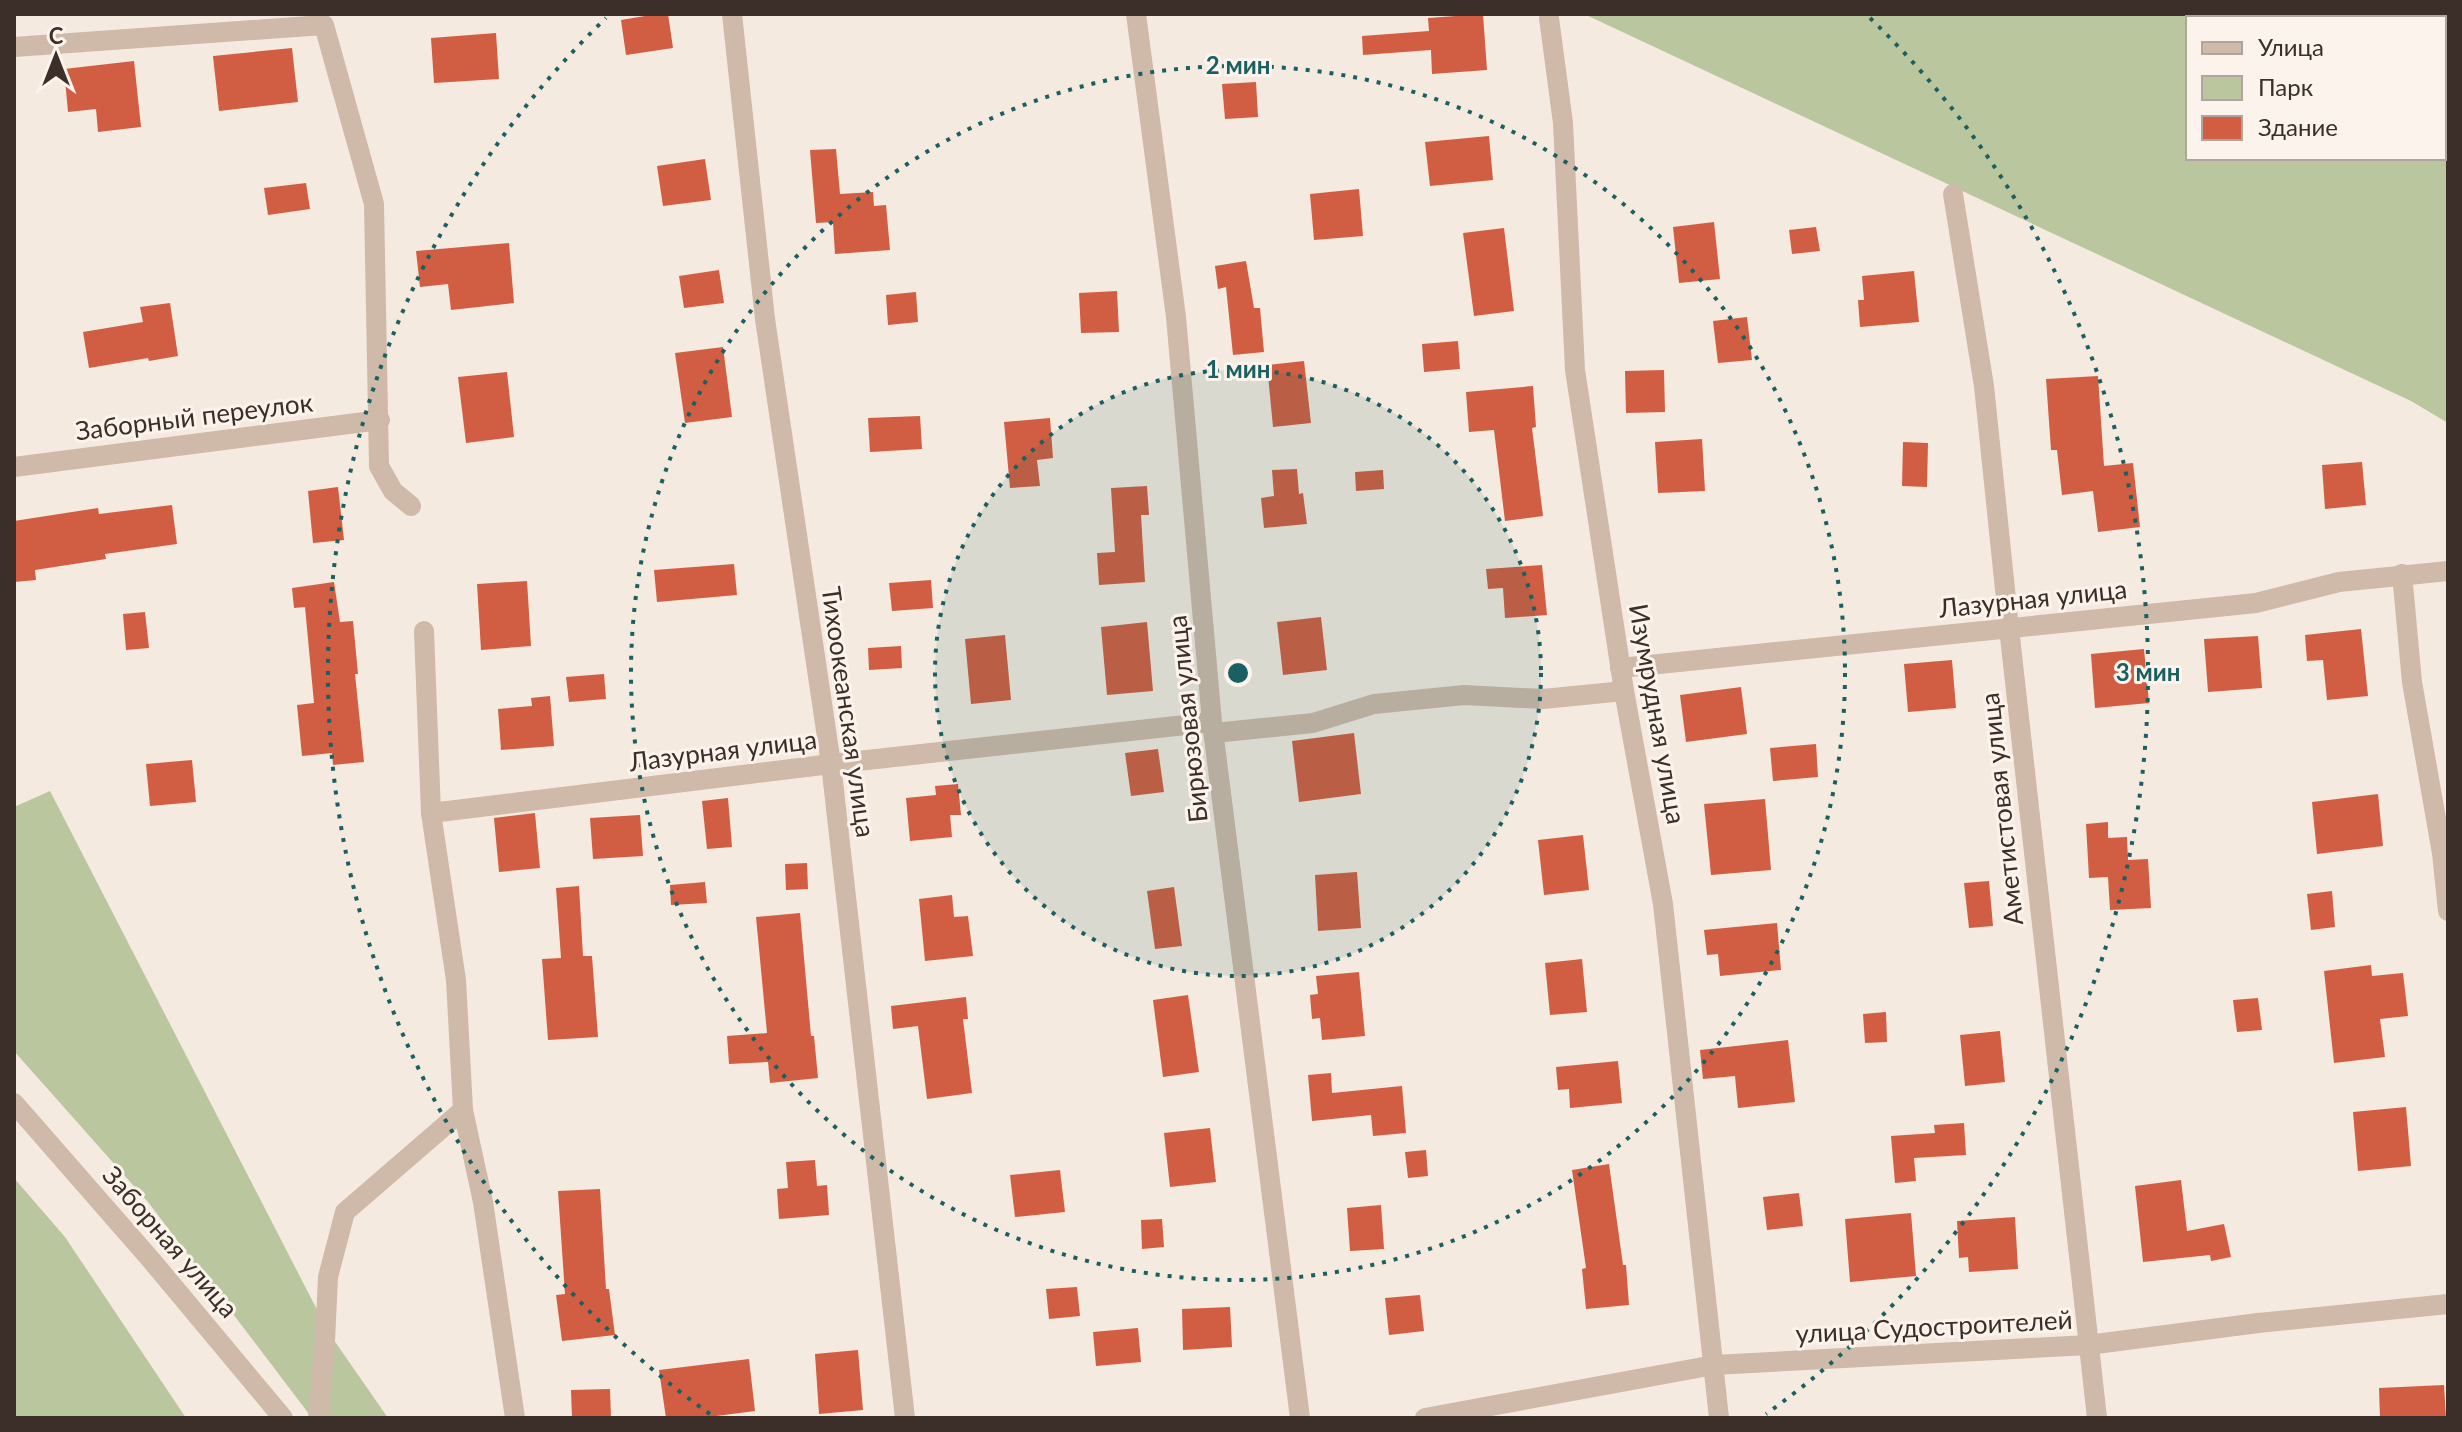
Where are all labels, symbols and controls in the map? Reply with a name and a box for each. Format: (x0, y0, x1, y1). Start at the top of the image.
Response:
north arrow (16, 16, 96, 96)
legend (2186, 16, 2446, 160)
text: С (49, 22, 64, 49)
text: Улица (2258, 32, 2324, 61)
text: 2 мин (1206, 50, 1270, 79)
text: Парк (2258, 72, 2314, 101)
text: Здание (2258, 112, 2338, 141)
text: 1 мин (1206, 354, 1270, 383)
street label: Заборный переулок (73, 385, 315, 446)
street label: Лазурная улица (1936, 572, 2128, 624)
street label: Тихоокеанская улица (816, 584, 882, 839)
street label: Изумрудная улица (1623, 601, 1693, 826)
street label: Бирюзовая улица (1160, 614, 1214, 824)
text: 3 мин (2116, 657, 2180, 686)
centre of rings (1224, 659, 1252, 687)
street label: Аметистовая улица (1973, 691, 2029, 927)
street label: Лазурная улица (626, 723, 818, 778)
street label: Заборная улица (96, 1159, 245, 1324)
street label: улица Судостроителей (1795, 1303, 2073, 1349)

